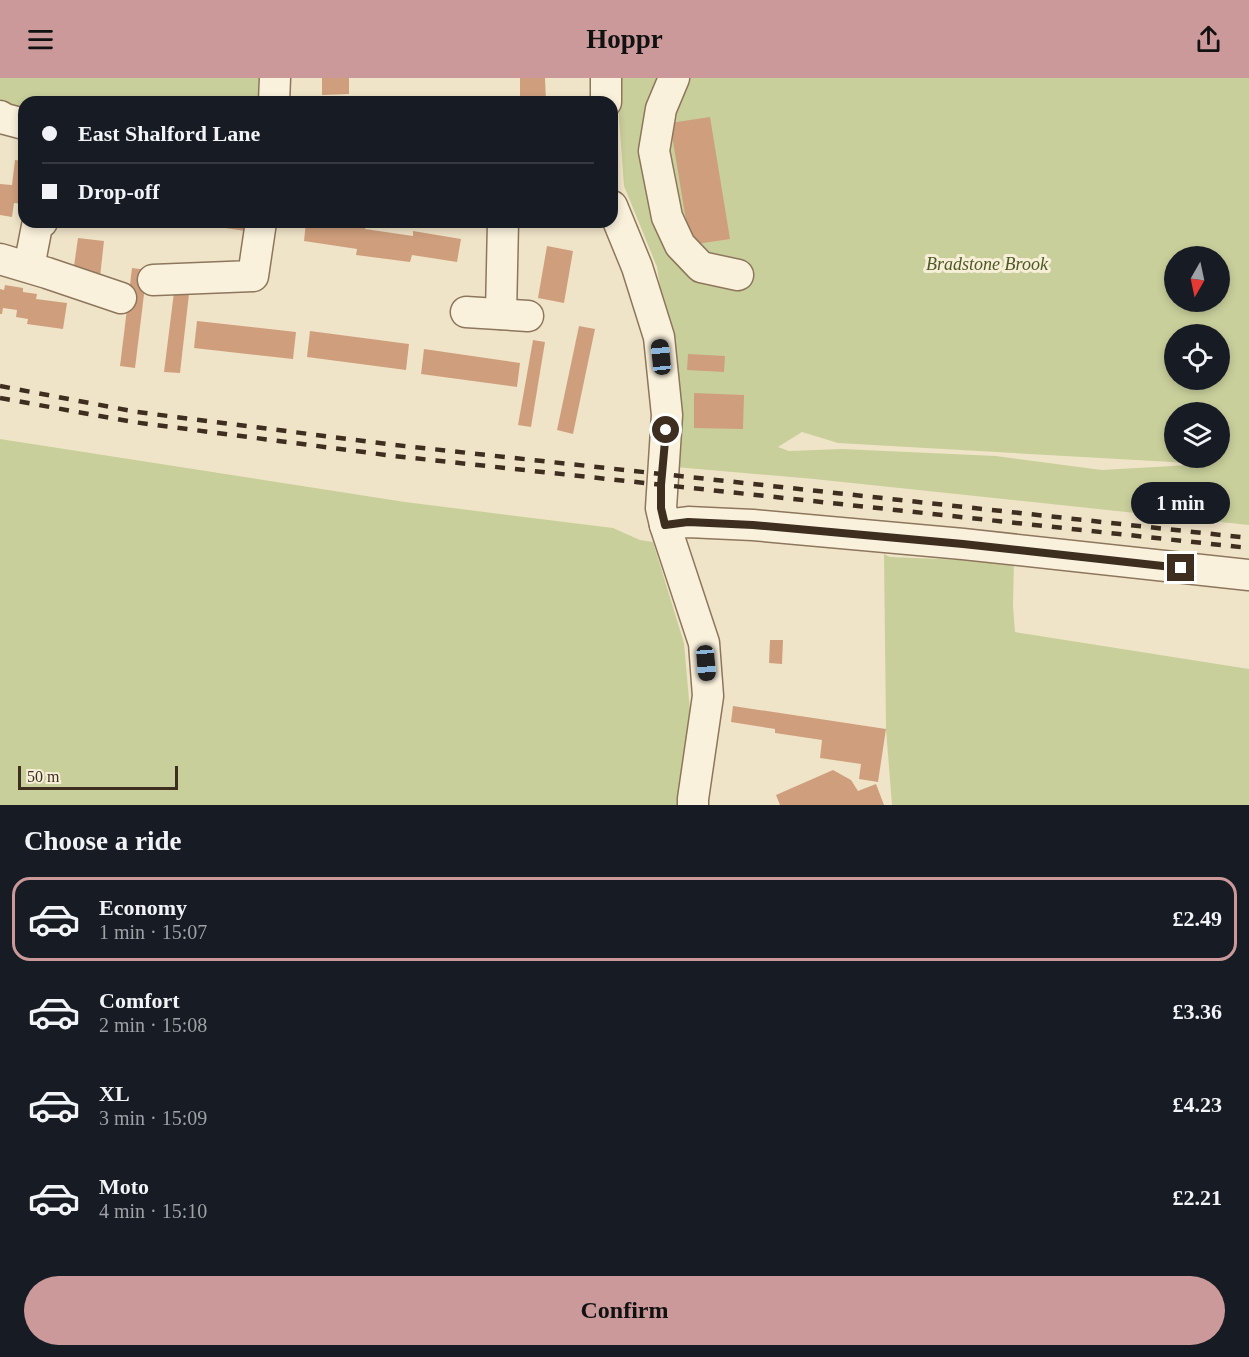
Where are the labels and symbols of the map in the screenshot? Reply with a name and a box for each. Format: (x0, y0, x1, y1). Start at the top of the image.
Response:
north arrow (1164, 246, 1230, 312)
park label: Bradstone Brook (926, 254, 1049, 274)
car (650, 338, 672, 376)
route start (652, 416, 679, 443)
callout: 1 min (1132, 481, 1230, 523)
route end (1167, 554, 1194, 581)
car (695, 644, 717, 682)
scale bar (18, 763, 178, 790)

